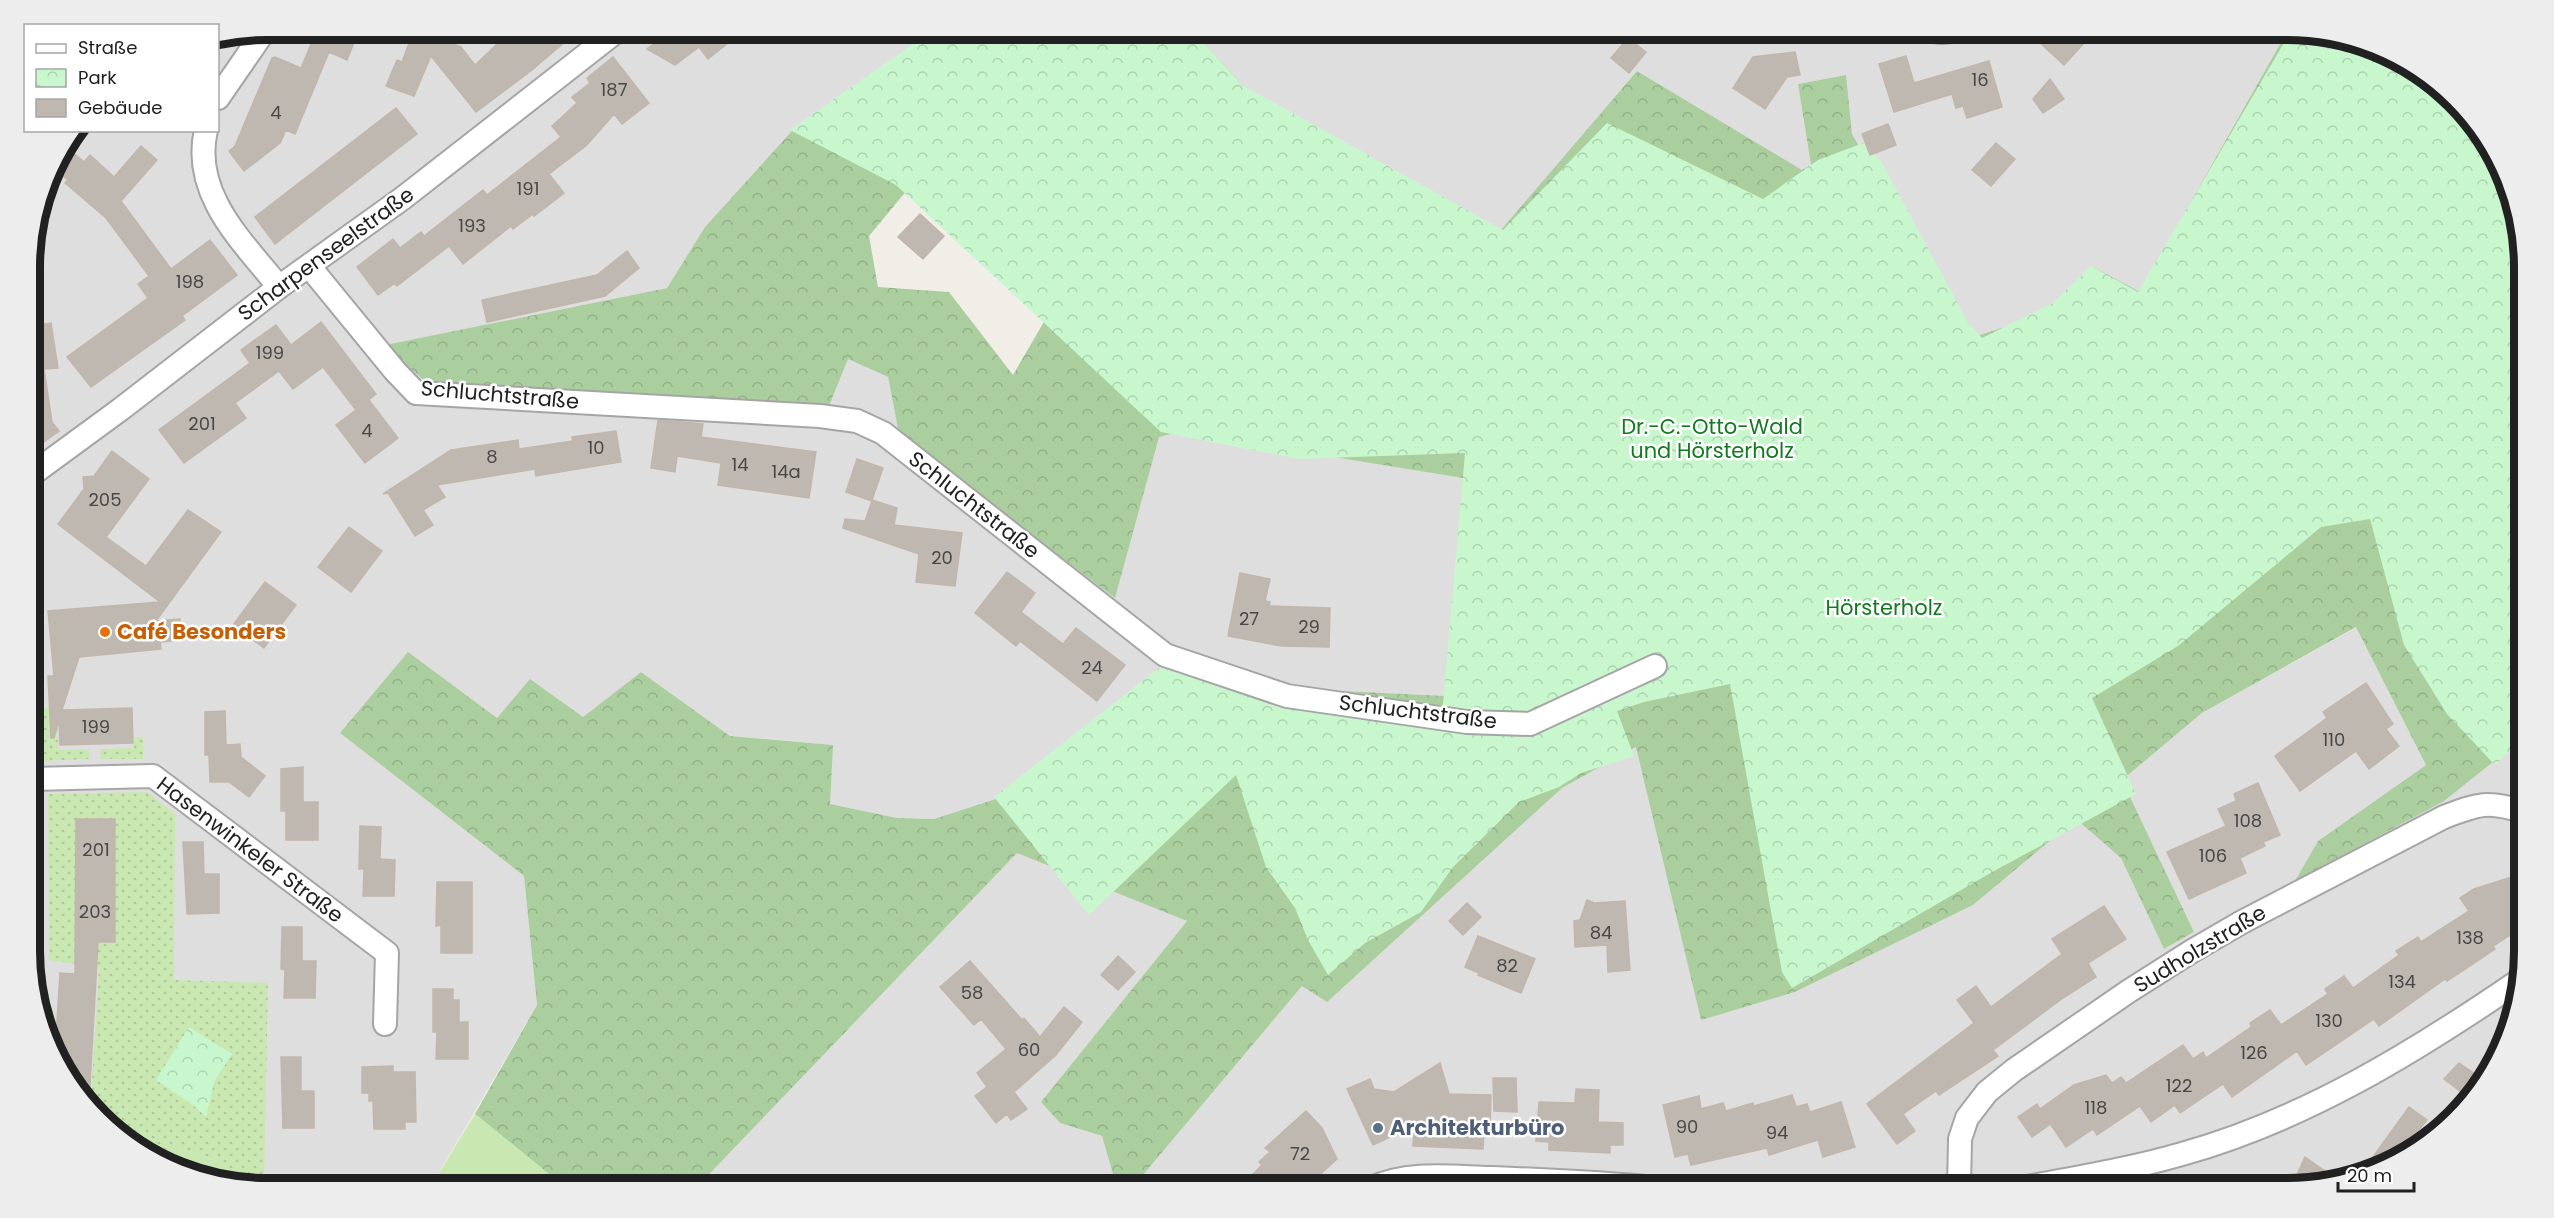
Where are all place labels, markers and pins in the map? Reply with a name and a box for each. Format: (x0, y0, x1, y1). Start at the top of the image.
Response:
place label: Café Besonders (117, 617, 286, 646)
marker: Café Besonders (98, 625, 112, 639)
place label: Architekturbüro (1390, 1113, 1564, 1142)
marker: Architekturbüro (1371, 1121, 1385, 1135)

